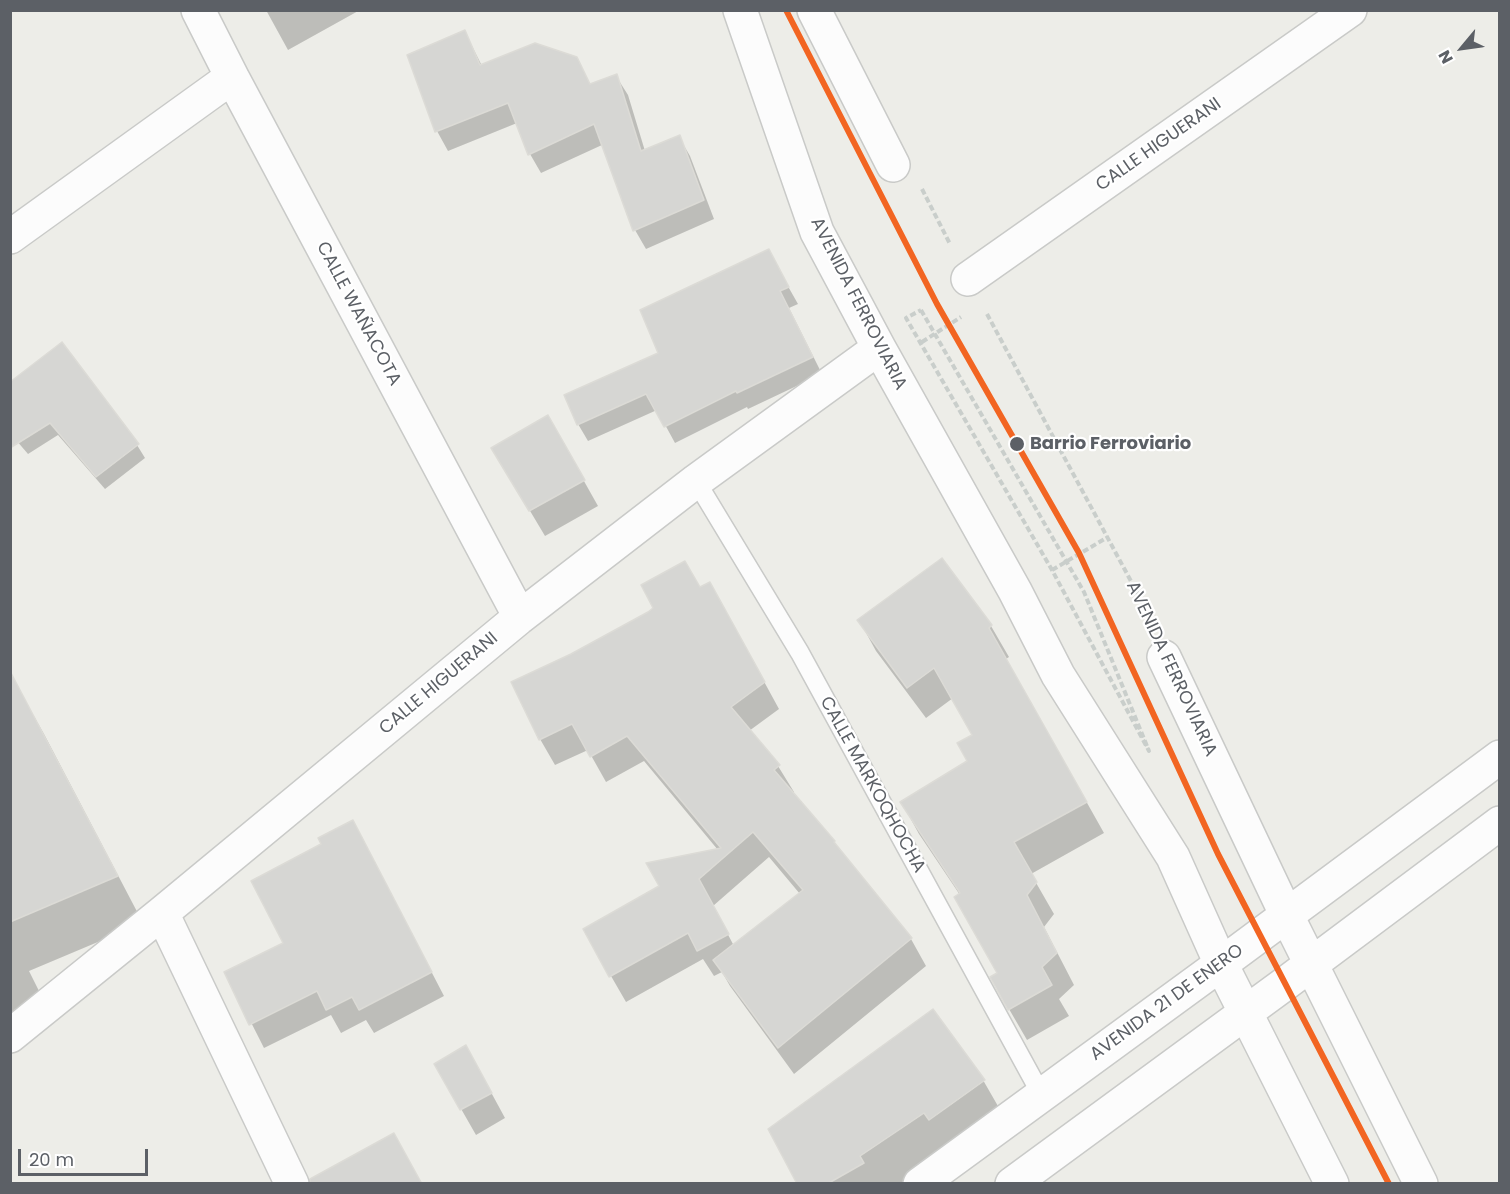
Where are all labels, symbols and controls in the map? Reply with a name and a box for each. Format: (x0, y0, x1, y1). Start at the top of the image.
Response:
north arrow (1432, 18, 1492, 78)
text: N (1433, 46, 1459, 68)
street label: CALLE HIGUERANI (1092, 94, 1226, 196)
street label: AVENIDA FERROVIARIA (805, 214, 911, 394)
street label: CALLE WAÑACOTA (311, 238, 405, 390)
place label: Barrio Ferroviario (1030, 433, 1191, 455)
marker: Barrio Ferroviario (1008, 435, 1026, 453)
street label: AVENIDA FERROVIARIA (1121, 578, 1221, 760)
street label: CALLE HIGUERANI (375, 628, 503, 740)
street label: CALLE MARKOQHOCHA (814, 693, 930, 877)
street label: AVENIDA 21 DE ENERO (1086, 940, 1248, 1066)
scale bar (21, 1137, 152, 1175)
text: 20 m (29, 1147, 74, 1172)

